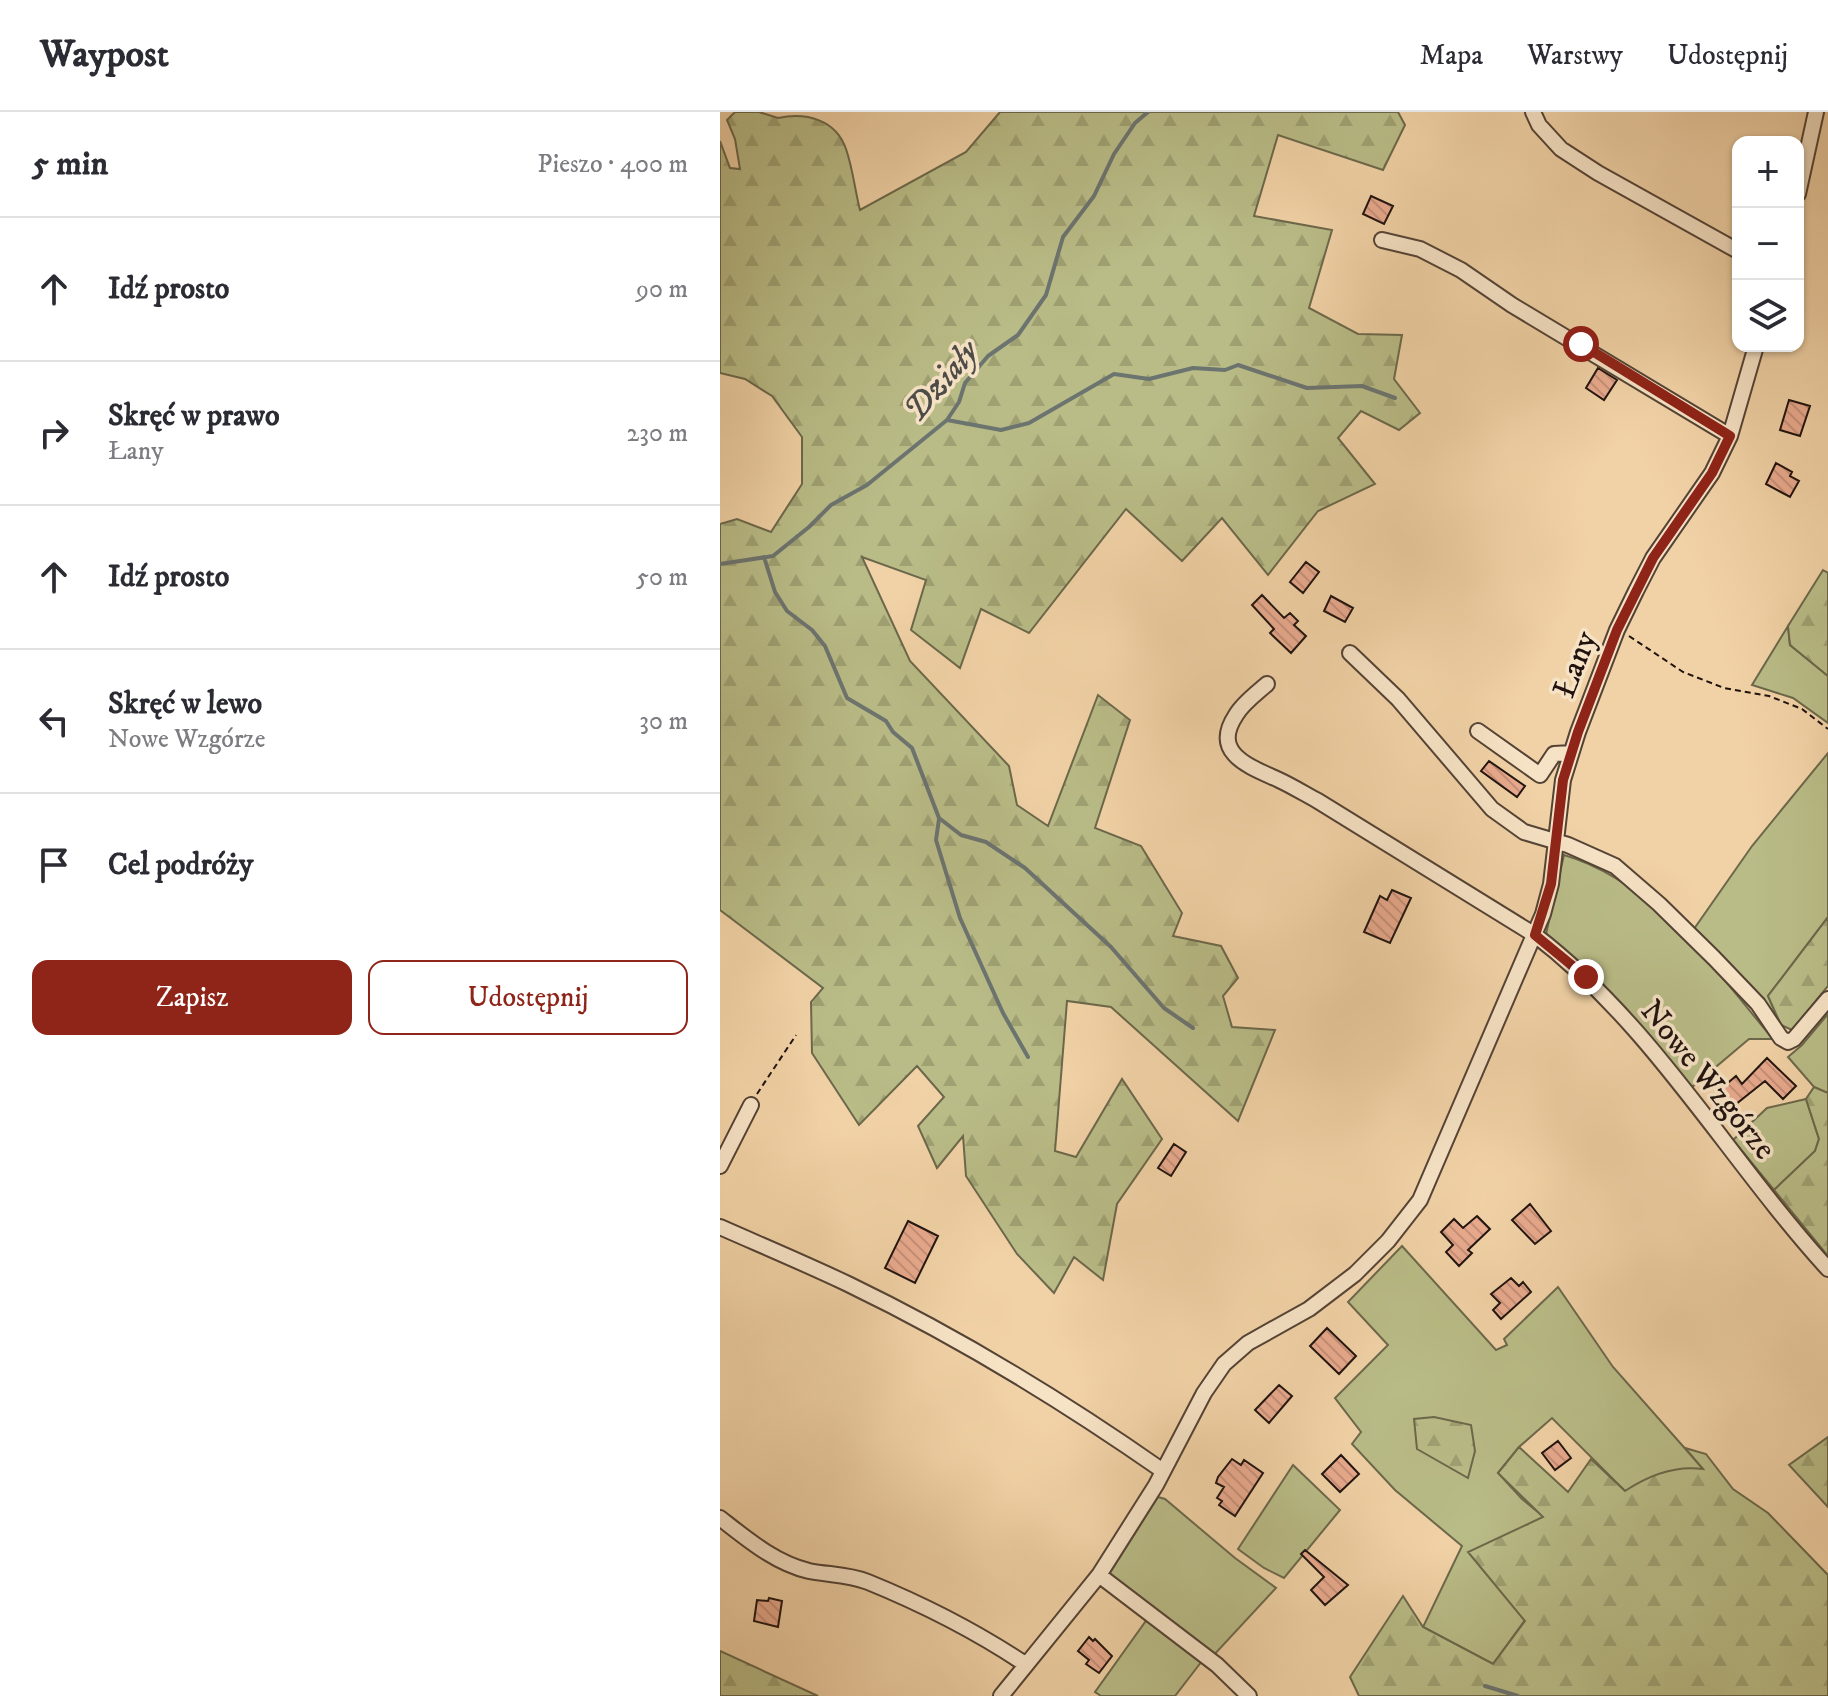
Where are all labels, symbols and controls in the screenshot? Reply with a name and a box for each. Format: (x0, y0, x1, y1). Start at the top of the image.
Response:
text: Waypost (40, 31, 169, 79)
text: Mapa (1420, 38, 1483, 73)
text: Warstwy (1527, 38, 1623, 73)
text: Udostępnij (1667, 38, 1788, 73)
map controls (1732, 136, 1804, 352)
button: + (1732, 136, 1804, 208)
text: 5 min (32, 143, 108, 185)
text: Pieszo · 400 m (537, 148, 688, 181)
button: − (1732, 208, 1804, 280)
icon: ahead (32, 267, 76, 311)
text: Idź prosto (108, 271, 229, 308)
text: 90 m (636, 273, 688, 306)
button: layers (1732, 280, 1804, 352)
route start (1563, 326, 1599, 362)
water label: Działy (895, 331, 989, 430)
text: Skręć w prawo (108, 398, 280, 435)
icon: right (32, 411, 76, 455)
text: 230 m (626, 417, 688, 450)
text: Łany (108, 435, 164, 468)
icon: ahead (32, 555, 76, 599)
text: Idź prosto (108, 559, 229, 596)
text: 50 m (636, 561, 688, 594)
street label: Łany (1545, 625, 1607, 704)
text: Skręć w lewo (108, 686, 262, 723)
icon: left (32, 699, 76, 743)
text: 30 m (639, 705, 688, 738)
text: Nowe Wzgórze (108, 723, 266, 756)
icon: arrive (32, 843, 76, 887)
text: Cel podróży (108, 847, 253, 884)
route end (1568, 959, 1604, 995)
button: Zapisz (32, 960, 352, 1035)
button: Udostępnij (368, 960, 688, 1035)
street label: Nowe Wzgórze (1631, 992, 1784, 1168)

